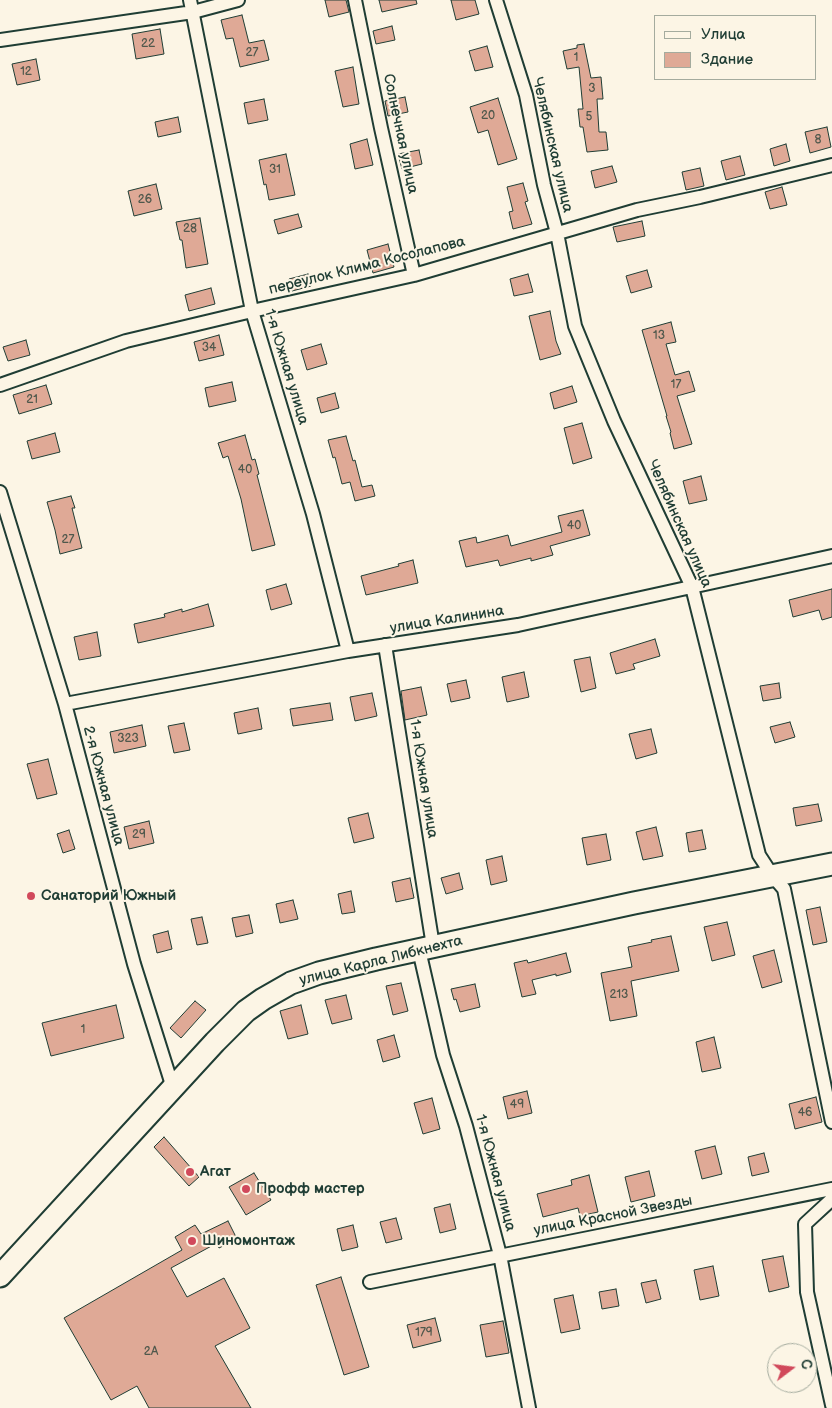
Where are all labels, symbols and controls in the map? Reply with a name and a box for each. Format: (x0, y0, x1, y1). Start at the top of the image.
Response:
legend (654, 15, 817, 80)
text: Улица (701, 25, 745, 44)
house number: 22 (141, 37, 155, 51)
house number: 27 (246, 46, 258, 60)
text: Здание (701, 50, 753, 69)
house number: 1 (574, 51, 578, 65)
house number: 12 (20, 65, 32, 79)
street label: Солнечная улица (378, 72, 422, 196)
street label: Челябинская улица (528, 76, 576, 214)
house number: 3 (588, 82, 596, 96)
house number: 20 (481, 109, 495, 123)
house number: 5 (586, 110, 592, 124)
house number: 8 (815, 133, 821, 147)
house number: 31 (269, 163, 281, 177)
house number: 26 (138, 193, 152, 207)
house number: 28 (183, 222, 197, 236)
street label: переулок Клима Косолапова (267, 233, 467, 299)
street label: 1-я Южная улица (260, 307, 312, 427)
house number: 13 (653, 329, 665, 343)
house number: 34 (202, 341, 216, 355)
house number: 17 (671, 378, 681, 392)
house number: 21 (26, 393, 38, 407)
street label: Челябинская улица (643, 457, 715, 591)
house number: 40 (238, 463, 252, 477)
house number: 40 (567, 519, 581, 533)
house number: 27 (62, 533, 74, 547)
street label: улица Калинина (389, 602, 505, 638)
street label: 1-я Южная улица (405, 718, 441, 840)
street label: 2-я Южная улица (78, 724, 128, 848)
house number: 323 (117, 732, 139, 746)
house number: 29 (132, 828, 146, 842)
place label: Санаторий Южный (41, 887, 176, 905)
marker: Санаторий Южный (25, 890, 37, 902)
street label: улица Карла Либкнехта (298, 932, 464, 990)
house number: 213 (610, 988, 628, 1002)
house number: 1 (81, 1023, 85, 1037)
house number: 49 (510, 1098, 524, 1112)
house number: 46 (798, 1106, 812, 1120)
street label: 1-я Южная улица (471, 1113, 519, 1233)
place label: Агат (200, 1163, 231, 1181)
marker: Агат (184, 1166, 196, 1178)
place label: Профф мастер (256, 1180, 365, 1198)
marker: Профф мастер (240, 1183, 252, 1195)
street label: улица Красной Звезды (532, 1192, 694, 1240)
place label: Шиномонтаж (202, 1232, 295, 1250)
marker: Шиномонтаж (186, 1235, 198, 1247)
house number: 179 (415, 1326, 433, 1340)
north arrow (767, 1343, 817, 1393)
house number: 2А (144, 1345, 158, 1359)
text: С (797, 1357, 815, 1371)

